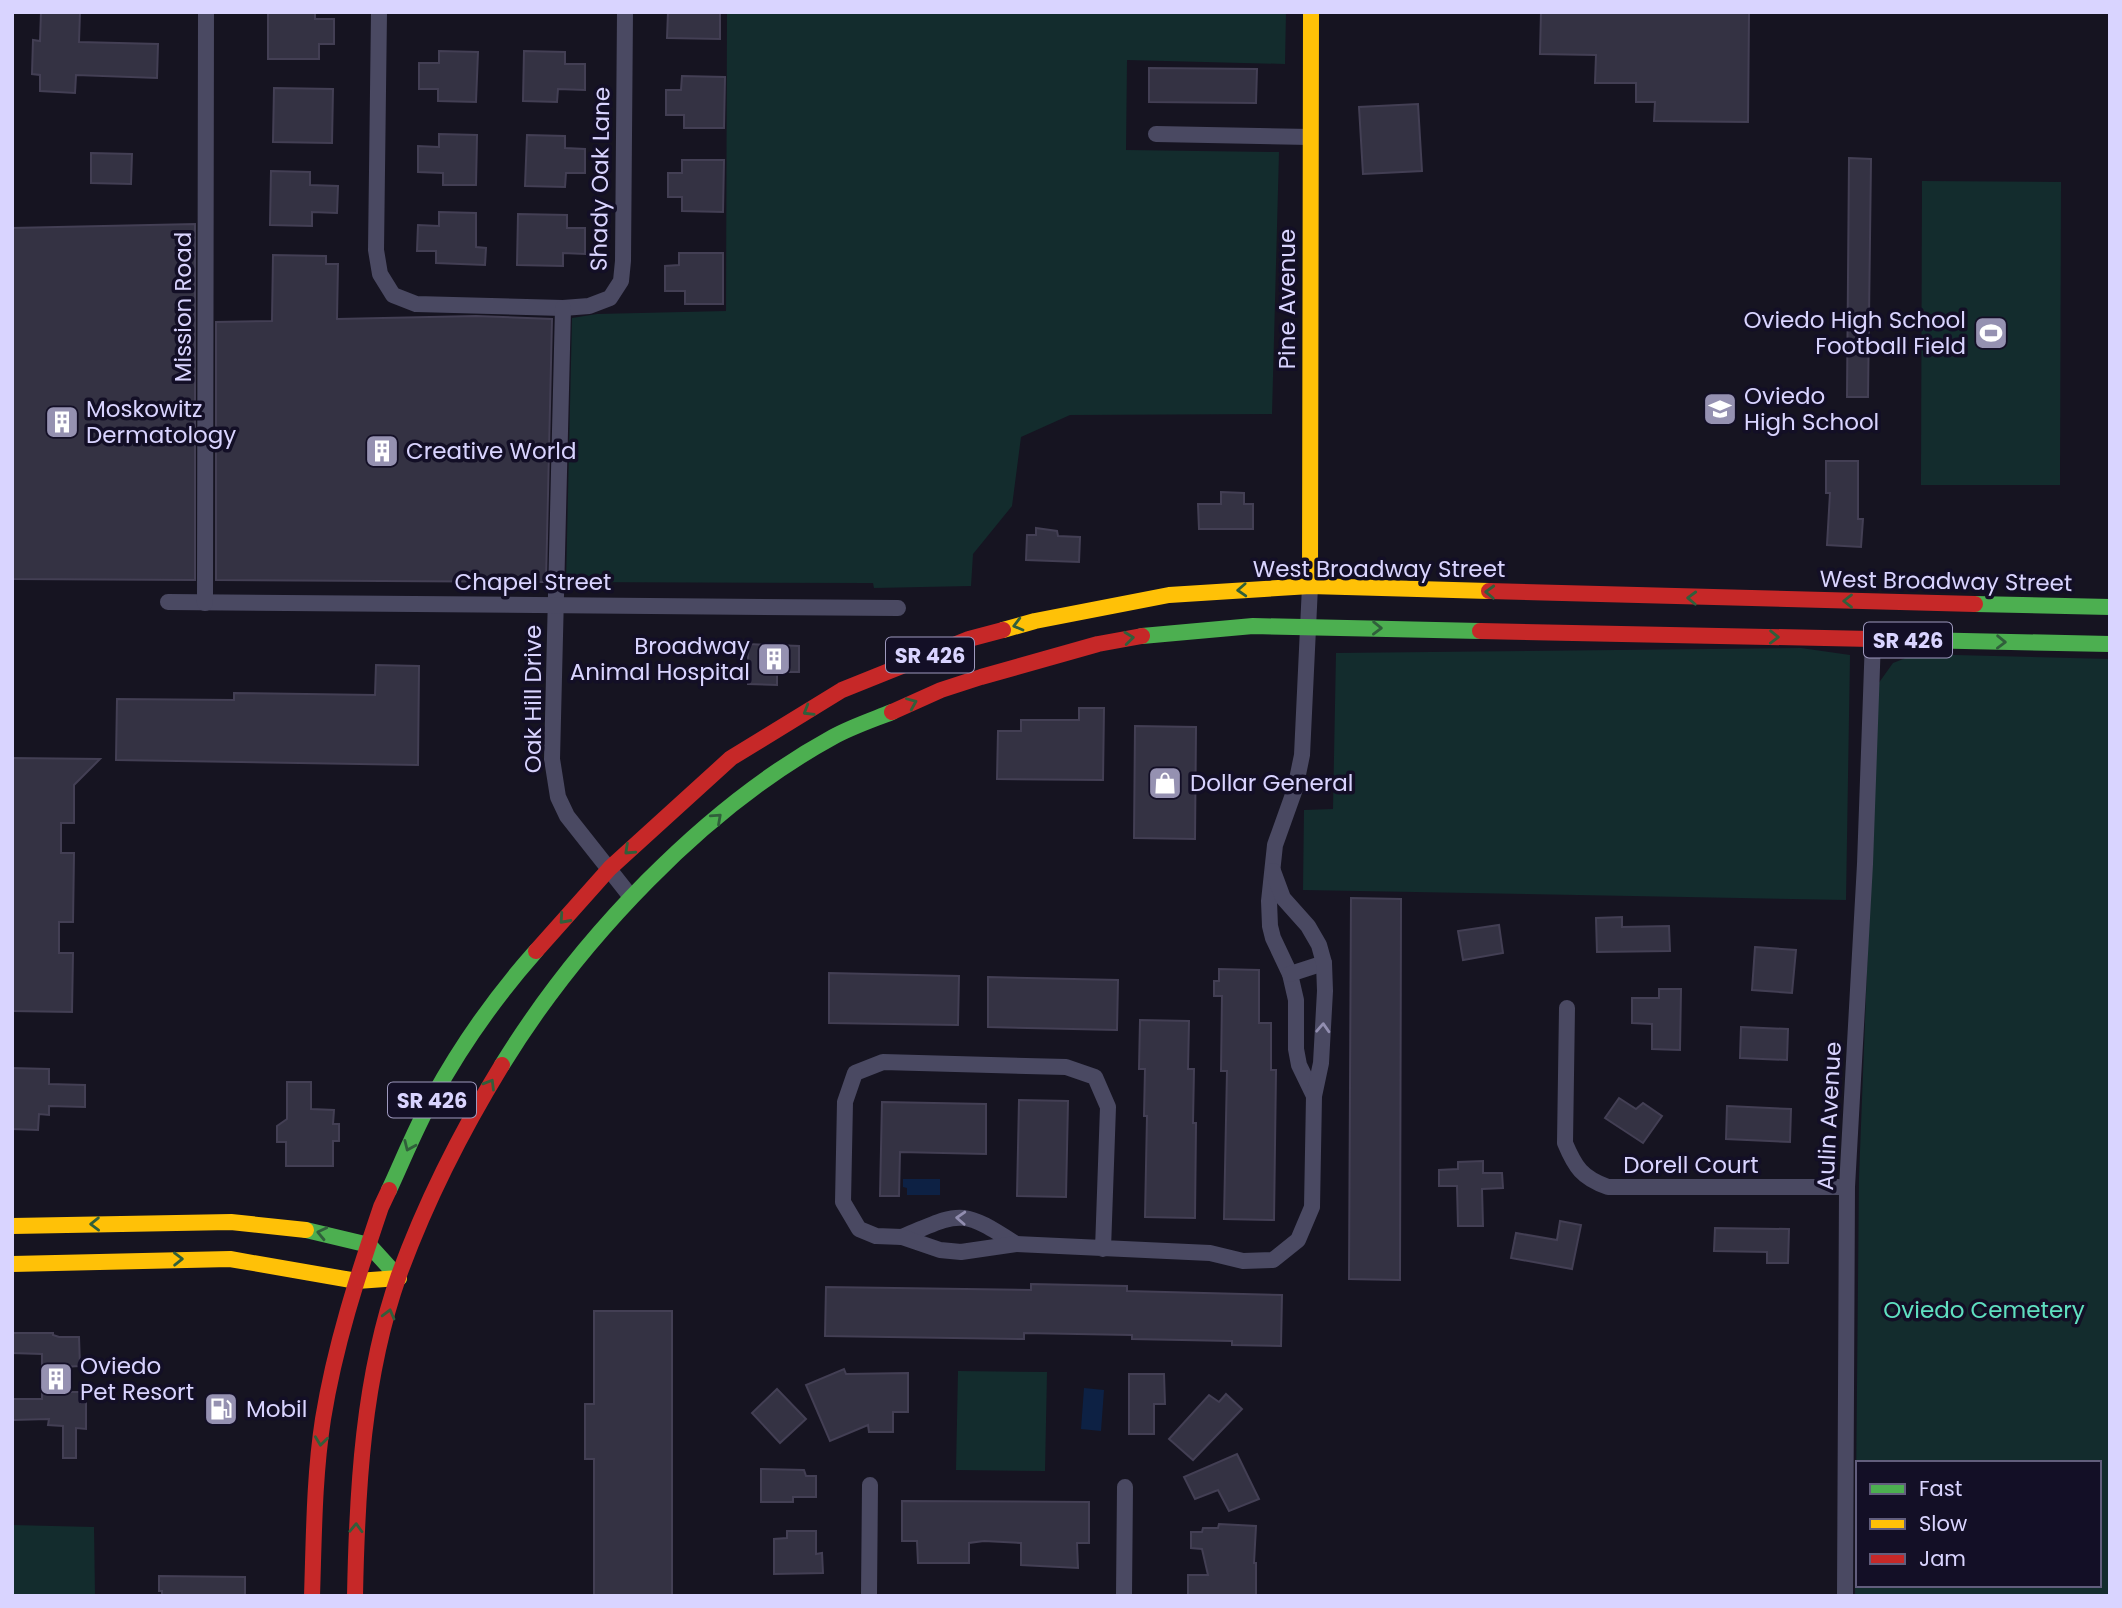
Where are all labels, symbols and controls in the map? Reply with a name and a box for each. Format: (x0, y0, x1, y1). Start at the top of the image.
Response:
street label: Shady Oak Lane (582, 86, 618, 272)
street label: Pine Avenue (1271, 229, 1303, 369)
street label: Mission Road (167, 232, 199, 382)
place label: Oviedo High School Football Field (1743, 304, 1966, 362)
sports icon: Oviedo High School Football Field (1972, 314, 2010, 352)
place label: Oviedo High School (1744, 380, 1879, 438)
school or university icon: Oviedo High School (1701, 390, 1739, 428)
place label: Moskowitz Dermatology (86, 393, 236, 451)
building icon: Moskowitz Dermatology (43, 403, 81, 441)
building icon: Creative World (363, 432, 401, 470)
place label: Creative World (406, 435, 576, 467)
street label: West Broadway Street (1253, 553, 1505, 585)
street label: West Broadway Street (1819, 563, 2073, 599)
street label: Chapel Street (455, 566, 611, 598)
one-way arrow (1236, 583, 1247, 598)
one-way arrow (1484, 584, 1495, 599)
one-way arrow (1686, 590, 1697, 605)
one-way arrow (1842, 593, 1853, 609)
one-way arrow (1012, 617, 1024, 632)
one-way arrow (1372, 620, 1382, 636)
road number: SR 426 (1864, 622, 1952, 658)
street label: Oak Hill Drive (517, 625, 549, 773)
one-way arrow (1769, 629, 1780, 645)
place label: Broadway Animal Hospital (570, 630, 750, 688)
one-way arrow (1123, 631, 1135, 646)
one-way arrow (1997, 634, 2007, 650)
road number: SR 426 (886, 638, 974, 672)
building icon: Broadway Animal Hospital (755, 640, 793, 678)
one-way arrow (905, 698, 917, 712)
one-way arrow (802, 702, 815, 715)
shop icon: Dollar General (1146, 764, 1184, 802)
place label: Dollar General (1190, 767, 1353, 799)
one-way arrow (709, 814, 722, 826)
one-way arrow (624, 842, 637, 854)
one-way arrow (559, 911, 572, 924)
one-way arrow (1315, 1022, 1330, 1033)
street label: Aulin Avenue (1809, 1041, 1849, 1191)
one-way arrow (482, 1078, 495, 1091)
road number: SR 426 (388, 1082, 476, 1118)
one-way arrow (403, 1139, 417, 1151)
street label: Dorell Court (1623, 1149, 1759, 1181)
one-way arrow (955, 1211, 966, 1226)
one-way arrow (89, 1216, 100, 1232)
one-way arrow (316, 1226, 328, 1241)
one-way arrow (173, 1252, 184, 1267)
park label: Oviedo Cemetery (1883, 1294, 2085, 1326)
one-way arrow (381, 1308, 395, 1320)
place label: Oviedo Pet Resort (80, 1350, 194, 1408)
building icon: Oviedo Pet Resort (37, 1360, 75, 1398)
fuel station icon: Mobil (202, 1390, 240, 1428)
place label: Mobil (246, 1393, 307, 1425)
one-way arrow (313, 1435, 328, 1447)
legend (1856, 1461, 2101, 1587)
text: Fast (1919, 1474, 1962, 1503)
text: Slow (1919, 1509, 1967, 1538)
one-way arrow (348, 1522, 363, 1533)
text: Jam (1919, 1544, 1966, 1573)

